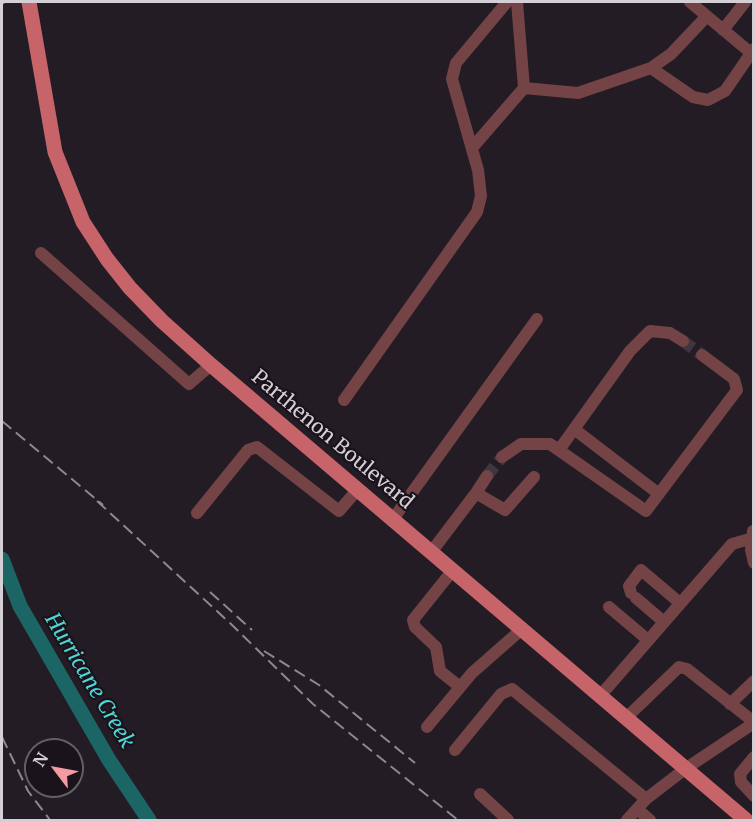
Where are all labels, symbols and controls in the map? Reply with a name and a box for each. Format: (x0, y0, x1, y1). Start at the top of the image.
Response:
street label: Parthenon Boulevard (246, 365, 418, 515)
water label: Hurricane Creek (39, 609, 139, 753)
north arrow (24, 738, 84, 798)
text: N (29, 749, 52, 770)

